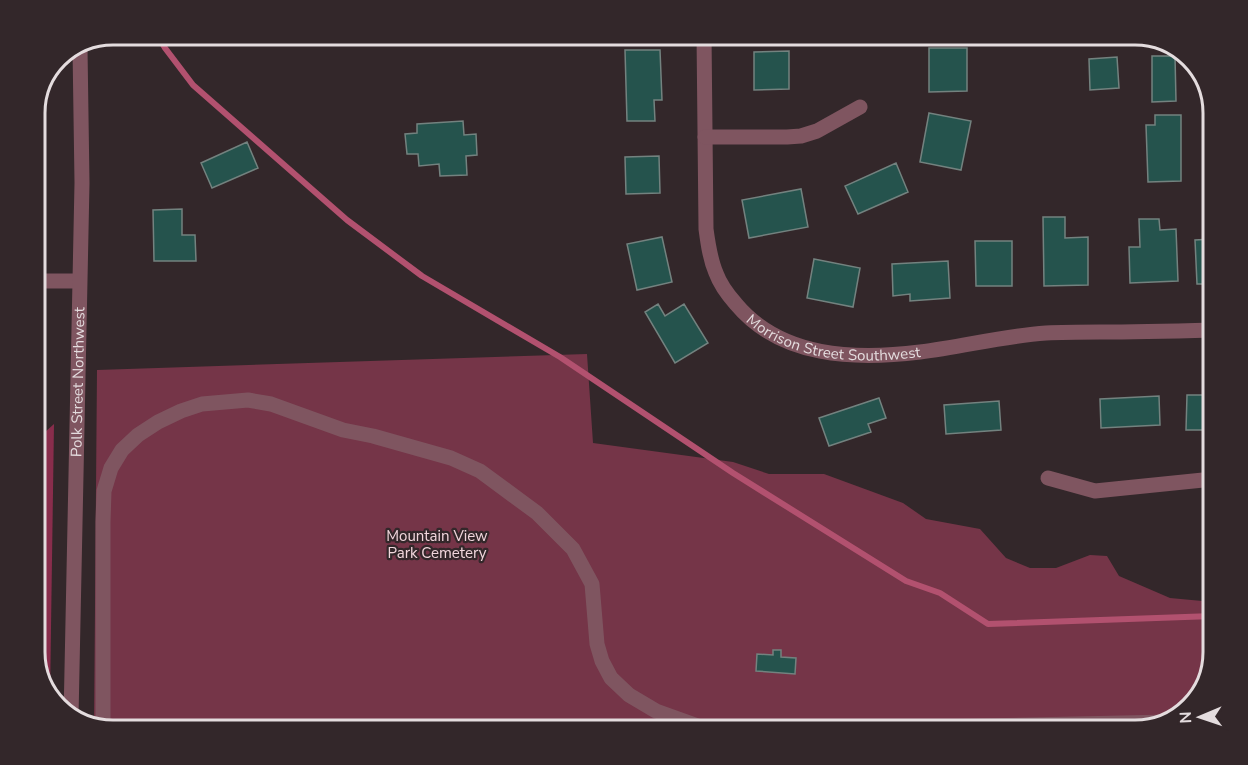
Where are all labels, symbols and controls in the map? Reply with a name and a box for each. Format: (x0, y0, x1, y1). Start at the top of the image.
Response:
street label: Polk Street Northwest (66, 306, 89, 457)
street label: Morrison Street Southwest (742, 310, 922, 365)
park label: Mountain View Park Cemetery (386, 526, 488, 563)
north arrow (1170, 687, 1230, 747)
text: N (1175, 711, 1197, 724)

